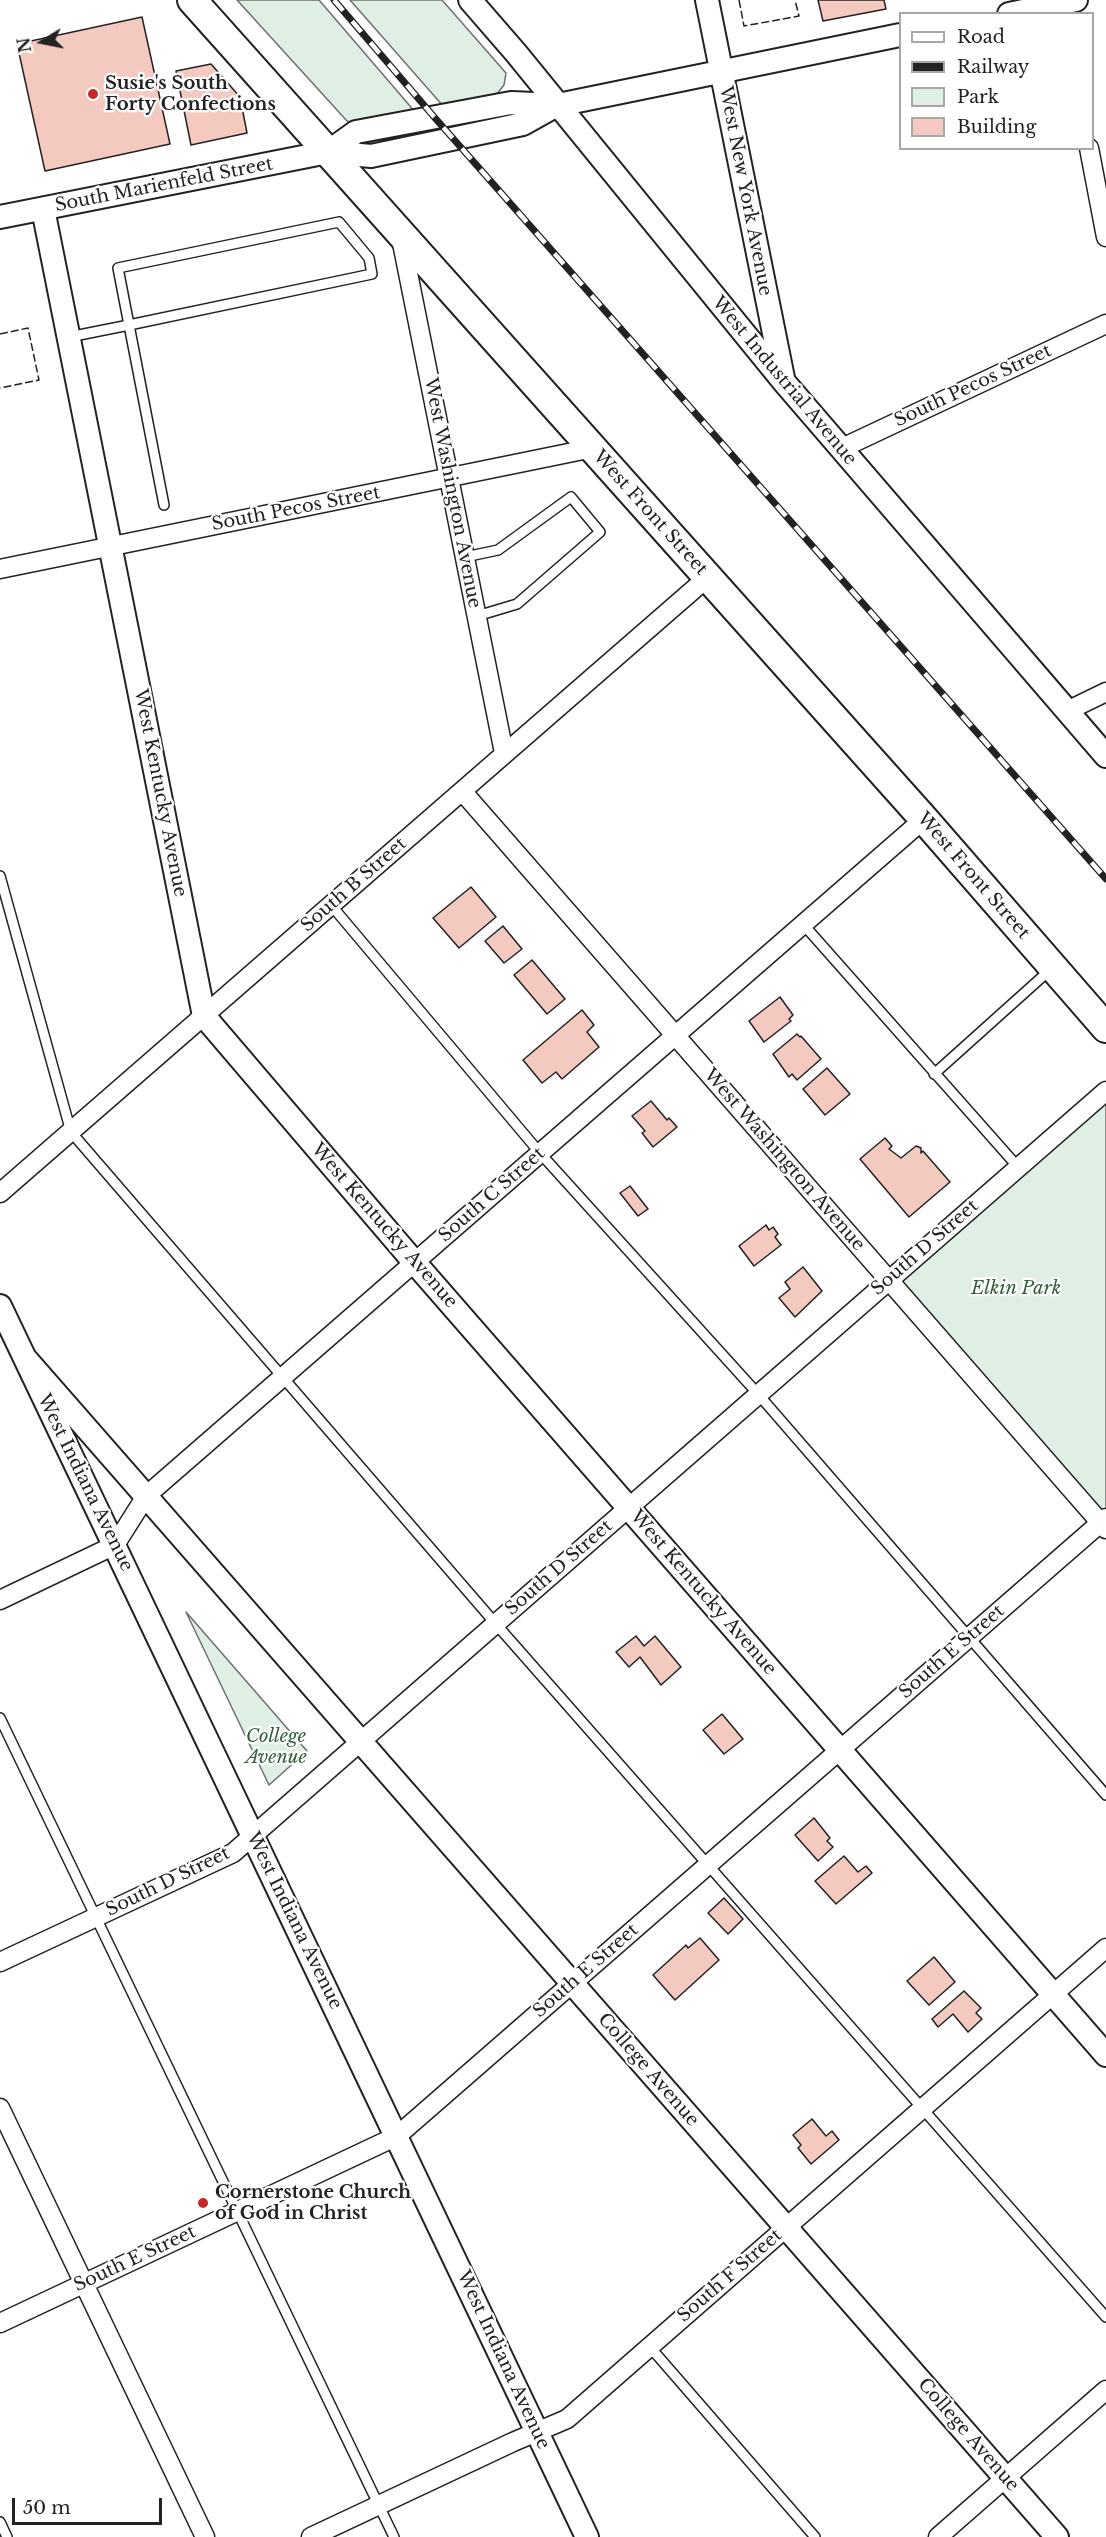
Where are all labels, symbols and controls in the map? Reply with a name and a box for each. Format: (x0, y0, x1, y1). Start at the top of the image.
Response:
north arrow (12, 12, 72, 72)
legend (899, 12, 1094, 150)
text: Road (957, 26, 1005, 48)
text: N (13, 36, 35, 54)
text: Railway (957, 56, 1029, 78)
place label: Susie's South Forty Confections (105, 73, 276, 116)
street label: West New York Avenue (714, 84, 776, 298)
text: Park (957, 86, 999, 108)
marker: Susie's South Forty Confections (86, 87, 100, 101)
text: Building (957, 116, 1036, 138)
street label: South Marienfeld Street (53, 153, 275, 217)
street label: West Industrial Avenue (707, 292, 861, 470)
street label: South Pecos Street (891, 340, 1055, 432)
street label: West Washington Avenue (419, 376, 485, 610)
street label: West Front Street (588, 446, 712, 580)
street label: South Pecos Street (210, 482, 382, 536)
street label: West Kentucky Avenue (129, 687, 191, 899)
street label: West Front Street (912, 808, 1034, 944)
street label: South B Street (297, 833, 411, 937)
street label: West Washington Avenue (699, 1064, 869, 1256)
street label: West Kentucky Avenue (307, 1139, 461, 1313)
street label: South C Street (435, 1143, 549, 1247)
street label: South D Street (867, 1196, 983, 1300)
park label: Elkin Park (971, 1278, 1061, 1300)
street label: West Indiana Avenue (33, 1391, 137, 1575)
street label: West Kentucky Avenue (626, 1506, 780, 1680)
street label: South D Street (501, 1516, 617, 1620)
street label: South E Street (895, 1600, 1009, 1704)
park label: College Avenue (245, 1726, 307, 1768)
street label: West Indiana Avenue (242, 1829, 346, 2013)
street label: South D Street (103, 1843, 233, 1921)
street label: South E Street (529, 1919, 643, 2023)
street label: College Avenue (593, 2009, 703, 2131)
place label: Cornerstone Church of God in Christ (215, 2182, 411, 2224)
marker: Cornerstone Church of God in Christ (196, 2196, 210, 2210)
street label: South E Street (71, 2221, 199, 2297)
street label: South F Street (673, 2225, 787, 2327)
street label: West Indiana Avenue (452, 2267, 554, 2453)
street label: College Avenue (913, 2374, 1023, 2496)
scale bar (15, 2486, 165, 2524)
text: 50 m (23, 2497, 71, 2519)

